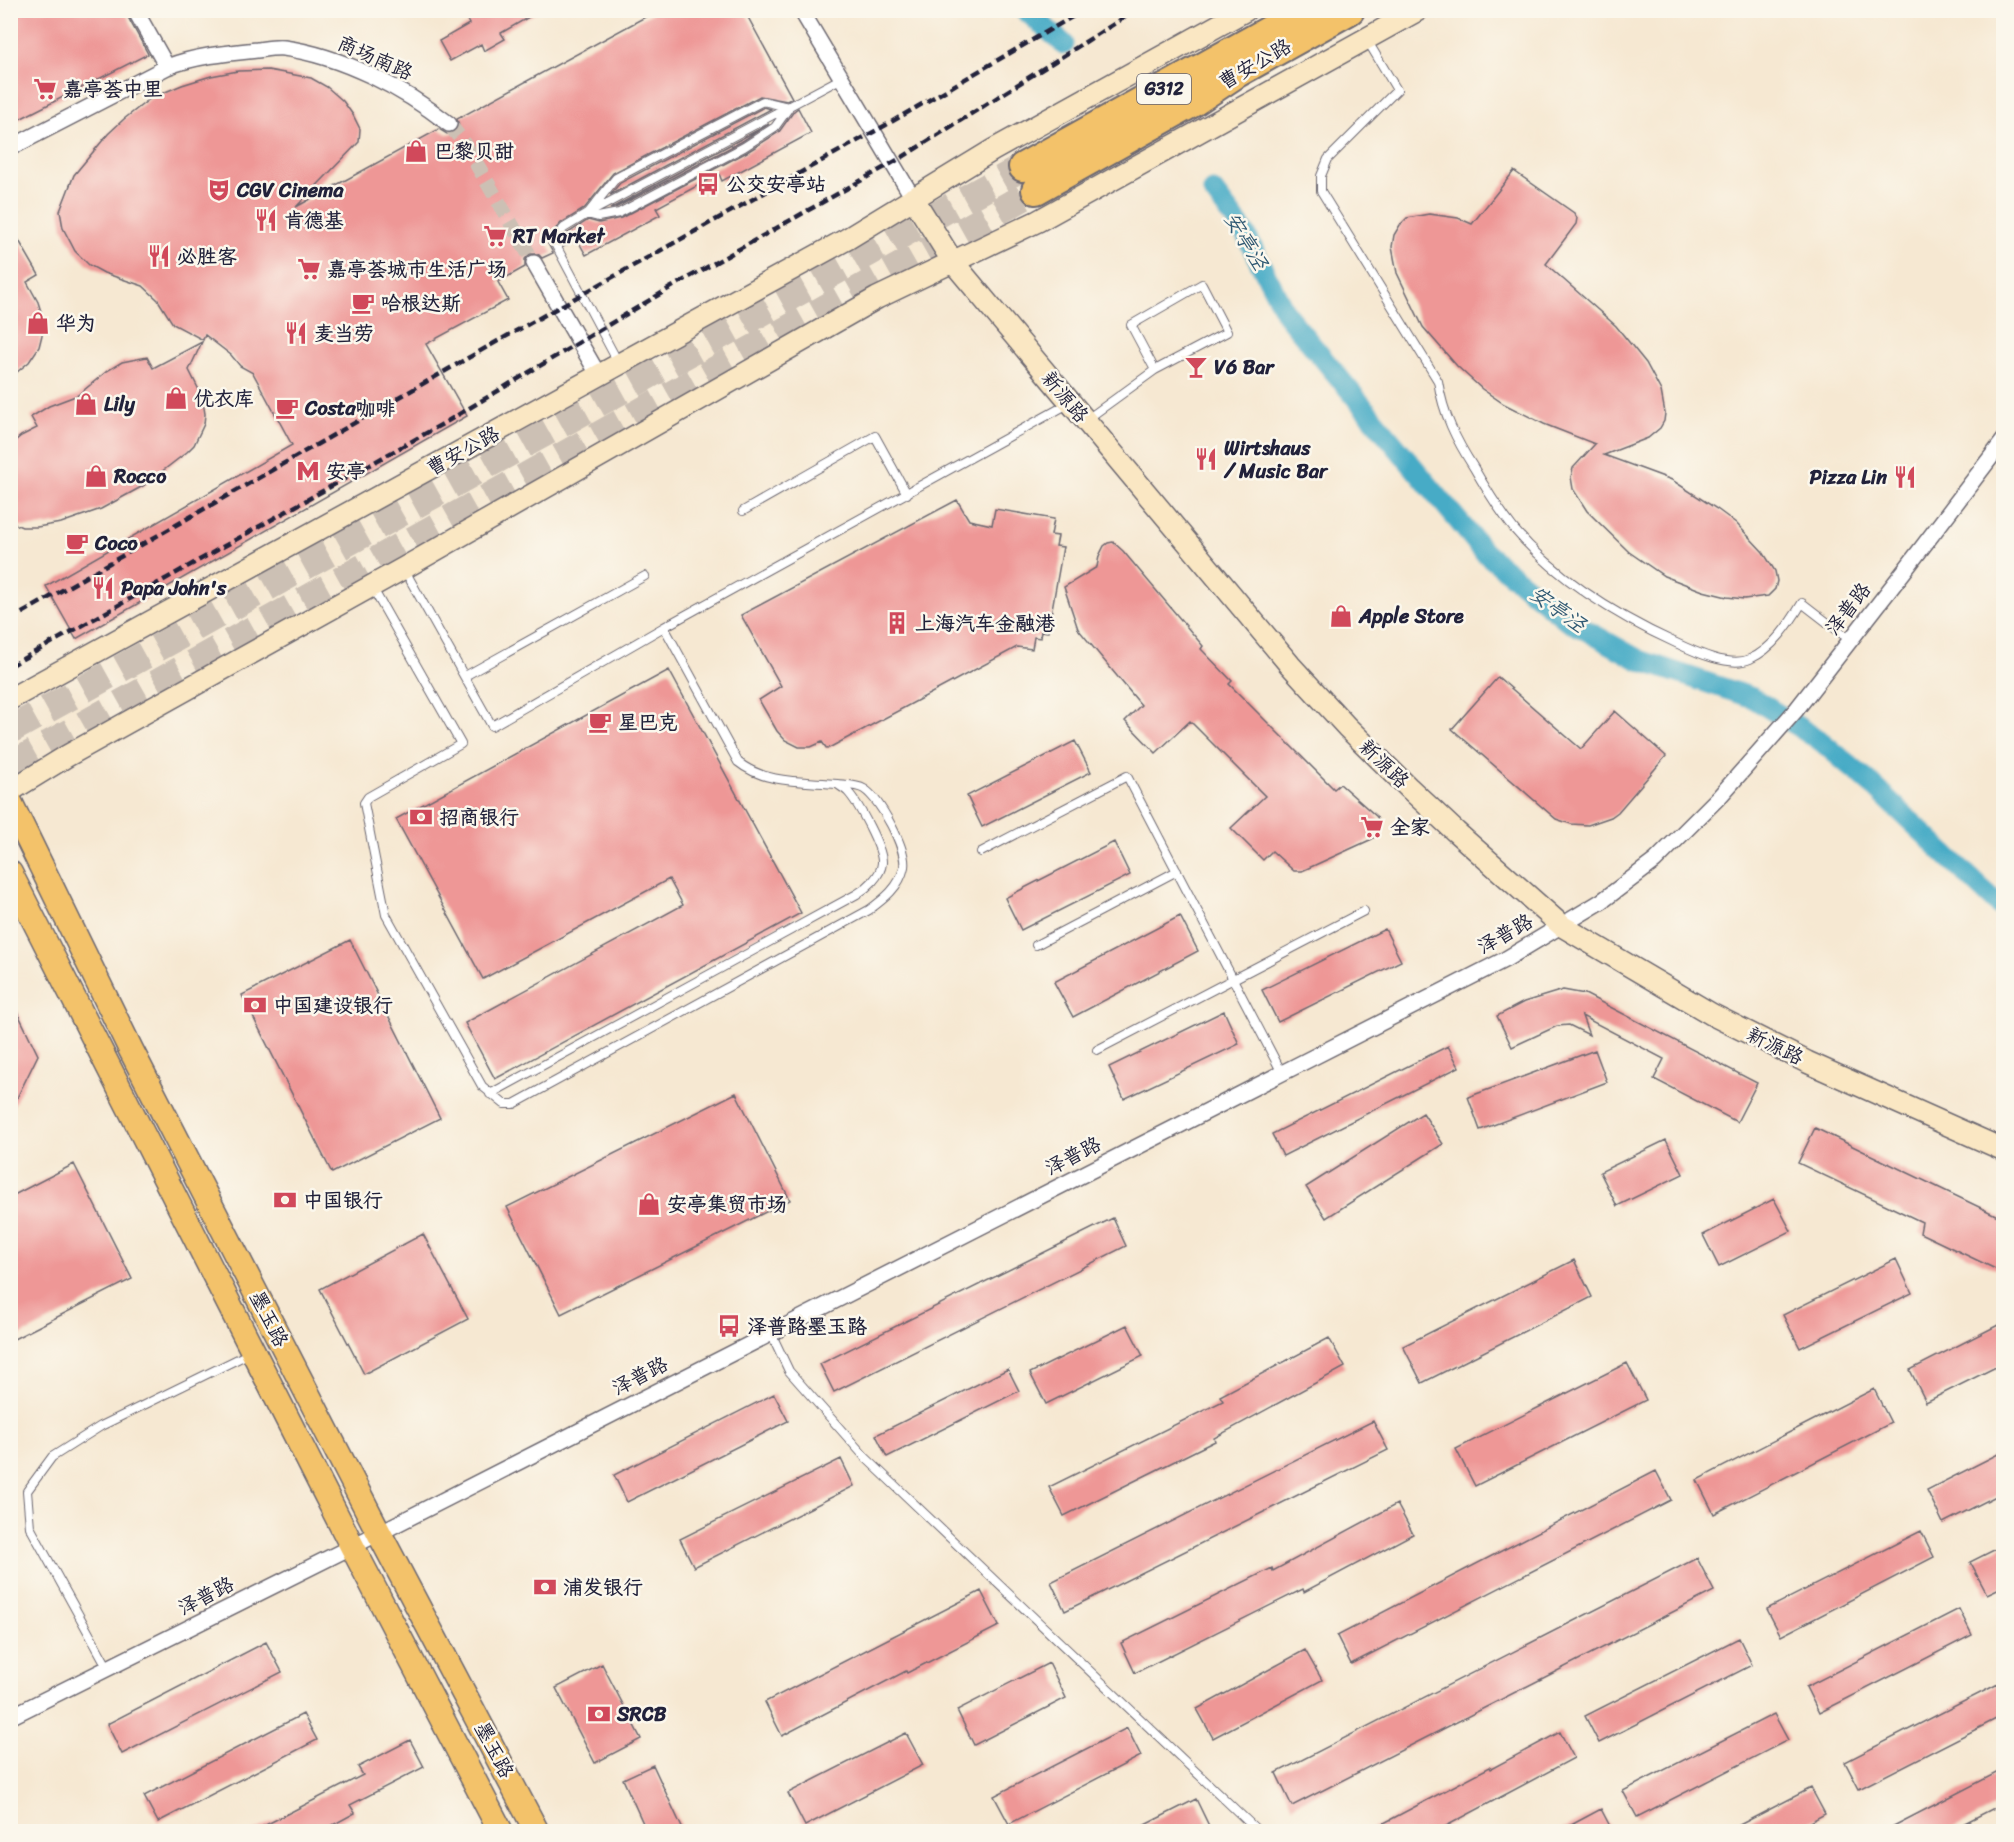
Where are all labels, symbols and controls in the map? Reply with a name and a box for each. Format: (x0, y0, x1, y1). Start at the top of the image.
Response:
street label: 商场南路 (331, 26, 420, 91)
street label: 曹安公路 (1212, 28, 1299, 99)
place label: 嘉亭荟中里 (63, 72, 163, 107)
road number: G312 (1137, 74, 1191, 104)
supermarket icon: 嘉亭荟中里 (32, 76, 58, 102)
place label: 巴黎贝甜 (434, 134, 514, 169)
shop icon: 巴黎贝甜 (403, 138, 429, 164)
place label: 公交安亭站 (726, 167, 826, 202)
bus stop icon: 公交安亭站 (695, 171, 721, 197)
place label: CGV Cinema (236, 173, 344, 208)
theatre icon: CGV Cinema (206, 177, 232, 203)
place label: 肯德基 (284, 203, 344, 238)
water label: 安亭泾 (1213, 204, 1279, 279)
restaurant icon: 肯德基 (253, 207, 279, 233)
place label: RT Market (512, 219, 606, 254)
supermarket icon: RT Market (482, 223, 508, 249)
place label: 必胜客 (177, 239, 237, 274)
restaurant icon: 必胜客 (146, 243, 172, 269)
place label: 嘉亭荟城市生活广场 (327, 252, 507, 287)
supermarket icon: 嘉亭荟城市生活广场 (296, 256, 322, 282)
place label: 哈根达斯 (381, 286, 461, 321)
cafe icon: 哈根达斯 (350, 290, 376, 316)
place label: 华为 (56, 306, 96, 341)
shop icon: 华为 (25, 310, 51, 336)
place label: 麦当劳 (314, 316, 374, 351)
restaurant icon: 麦当劳 (283, 320, 309, 346)
place label: V6 Bar (1214, 350, 1275, 385)
bar icon: V6 Bar (1183, 354, 1209, 380)
street label: 新源路 (1032, 363, 1098, 432)
place label: 优衣库 (194, 381, 254, 416)
shop icon: 优衣库 (163, 385, 189, 411)
place label: Lily (104, 387, 135, 422)
shop icon: Lily (73, 391, 99, 417)
place label: Costa咖啡 (304, 391, 396, 426)
cafe icon: Costa咖啡 (274, 395, 300, 421)
street label: 曹安公路 (420, 416, 507, 486)
place label: Wirtshaus / Music Bar (1223, 431, 1329, 489)
restaurant icon: Wirtshaus / Music Bar (1193, 446, 1219, 472)
place label: 安亭 (326, 454, 366, 489)
metro station icon: 安亭 (295, 458, 321, 484)
place label: Rocco (113, 459, 167, 494)
place label: Pizza Lin (1809, 460, 1887, 495)
shop icon: Rocco (83, 463, 109, 489)
restaurant icon: Pizza Lin (1892, 464, 1918, 490)
place label: Coco (94, 526, 139, 561)
cafe icon: Coco (64, 530, 90, 556)
place label: Papa John's (121, 571, 227, 606)
street label: 泽普路 (1816, 574, 1881, 643)
restaurant icon: Papa John's (90, 575, 116, 601)
water label: 安亭泾 (1521, 575, 1595, 643)
place label: Apple Store (1358, 599, 1464, 634)
shop icon: Apple Store (1328, 603, 1354, 629)
place label: 上海汽车金融港 (915, 606, 1055, 641)
building icon: 上海汽车金融港 (884, 610, 910, 636)
place label: 星巴克 (618, 705, 678, 740)
cafe icon: 星巴克 (587, 709, 613, 735)
street label: 新源路 (1350, 731, 1418, 798)
place label: 招商银行 (439, 800, 519, 835)
bank icon: 招商银行 (408, 804, 434, 830)
place label: 全家 (1390, 810, 1430, 845)
supermarket icon: 全家 (1359, 814, 1385, 840)
street label: 泽普路 (1470, 904, 1541, 964)
place label: 中国建设银行 (273, 988, 393, 1023)
bank icon: 中国建设银行 (242, 992, 268, 1018)
street label: 新源路 (1740, 1017, 1811, 1075)
street label: 泽普路 (1038, 1126, 1109, 1185)
place label: 中国银行 (303, 1183, 383, 1218)
bank icon: 中国银行 (272, 1187, 298, 1213)
place label: 安亭集贸市场 (667, 1187, 787, 1222)
shop icon: 安亭集贸市场 (636, 1191, 662, 1217)
street label: 墨玉路 (240, 1284, 299, 1355)
place label: 泽普路墨玉路 (747, 1309, 867, 1344)
bus stop icon: 泽普路墨玉路 (716, 1313, 742, 1339)
street label: 泽普路 (605, 1346, 676, 1405)
street label: 泽普路 (171, 1566, 242, 1625)
place label: 浦发银行 (563, 1570, 643, 1605)
bank icon: 浦发银行 (532, 1574, 558, 1600)
place label: SRCB (616, 1697, 667, 1732)
bank icon: SRCB (586, 1701, 612, 1727)
street label: 墨玉路 (464, 1715, 524, 1786)

